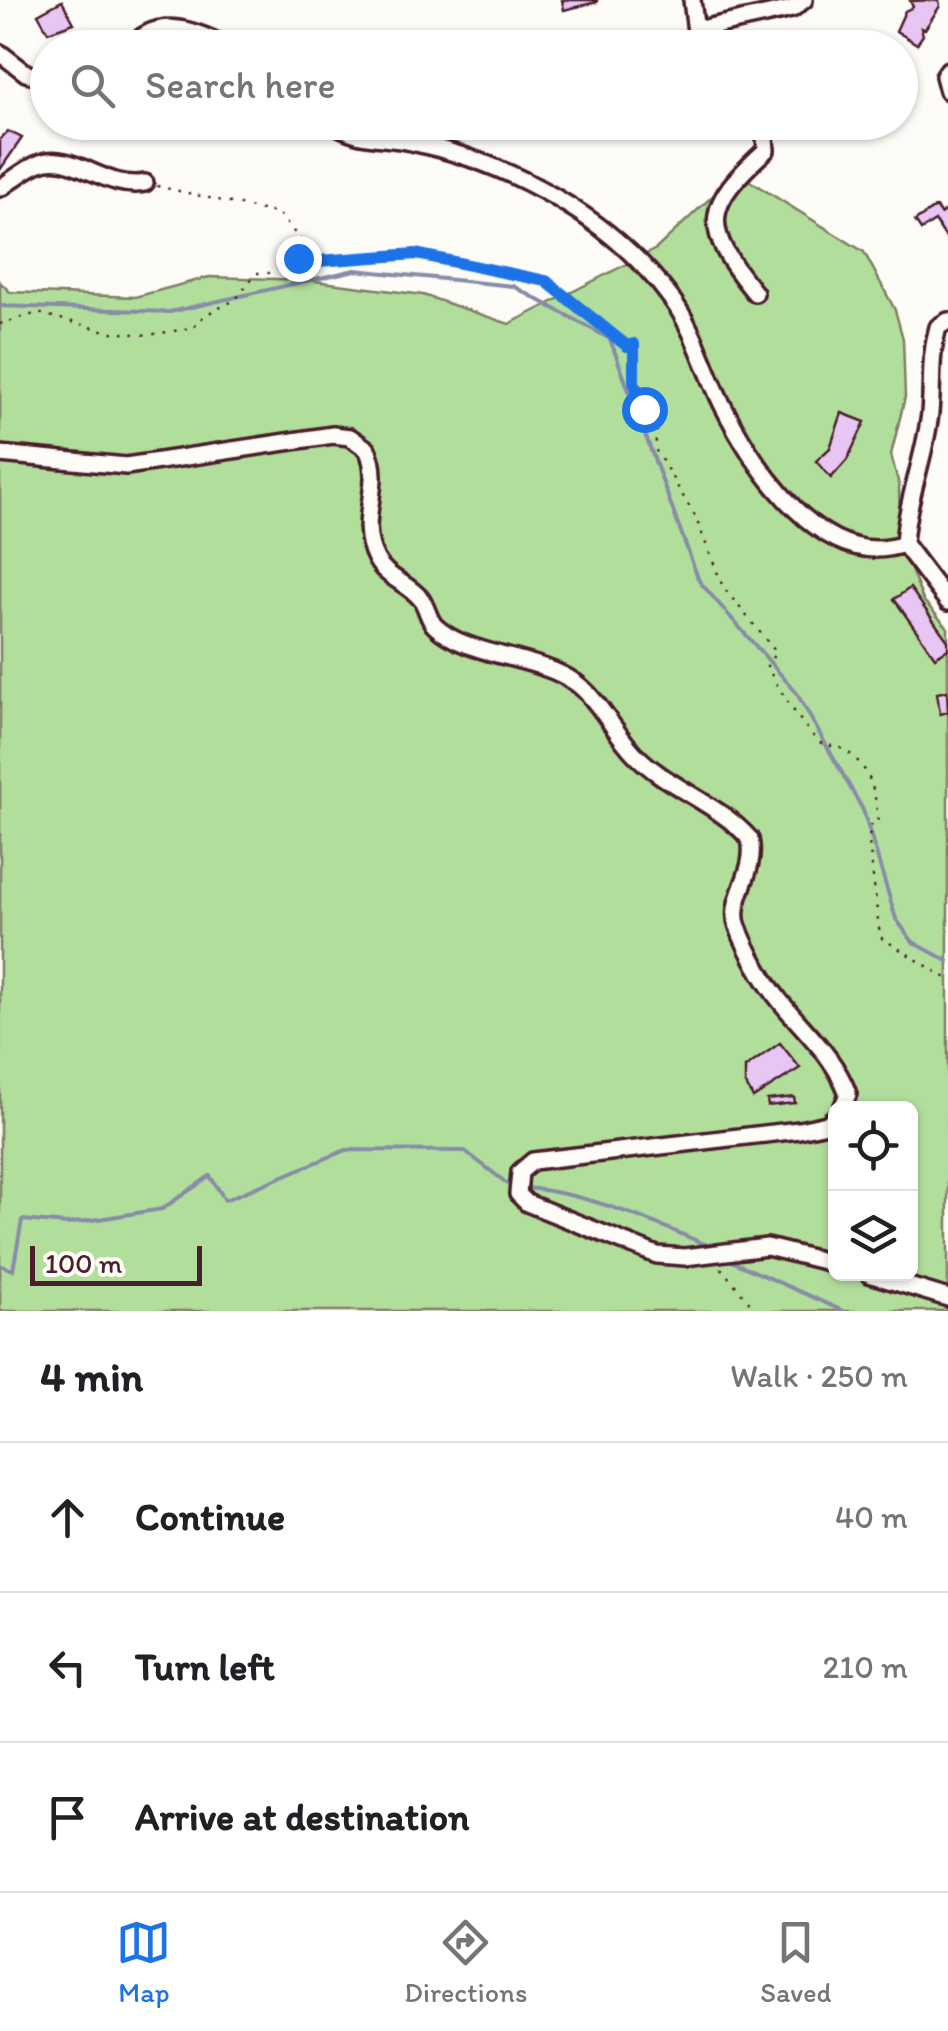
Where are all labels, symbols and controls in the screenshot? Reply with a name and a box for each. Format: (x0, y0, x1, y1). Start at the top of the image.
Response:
search box (30, 30, 918, 140)
icon: search (65, 58, 120, 113)
text: Search here (145, 62, 336, 108)
route end (276, 236, 322, 282)
route start (622, 387, 668, 433)
map controls (828, 1101, 918, 1281)
button: locate (828, 1101, 918, 1191)
button: layers (828, 1191, 918, 1281)
scale bar (30, 1241, 202, 1286)
text: 100 m (45, 1246, 122, 1280)
text: 4 min (40, 1351, 143, 1402)
text: Walk · 250 m (730, 1357, 908, 1395)
icon: ahead (40, 1490, 95, 1545)
text: Continue (135, 1494, 285, 1540)
text: 40 m (835, 1498, 908, 1536)
icon: left (40, 1640, 95, 1695)
text: Turn left (135, 1644, 275, 1690)
text: 210 m (822, 1648, 908, 1686)
icon: arrive (40, 1790, 95, 1845)
text: Arrive at destination (135, 1794, 470, 1840)
tab: Map (116, 1915, 171, 2009)
tab: Directions (404, 1915, 527, 2009)
tab: Saved (760, 1915, 832, 2009)

